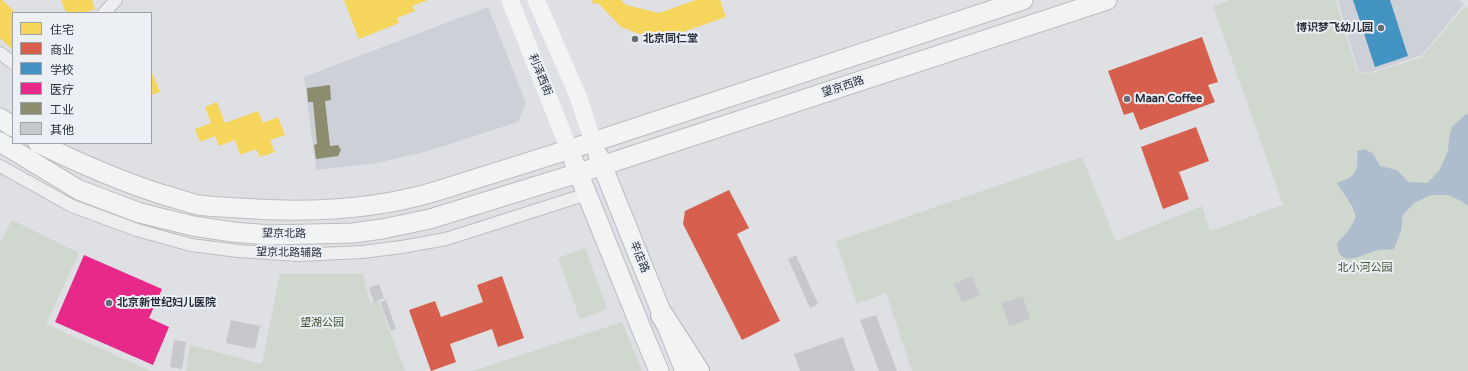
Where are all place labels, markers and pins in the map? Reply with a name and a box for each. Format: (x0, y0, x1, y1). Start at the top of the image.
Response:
place label: 博识梦飞幼儿园 (1296, 21, 1373, 35)
marker: 博识梦飞幼儿园 (1376, 23, 1386, 33)
place label: 北京同仁堂 (643, 32, 698, 46)
marker: 北京同仁堂 (630, 34, 640, 44)
place label: Maan Coffee (1135, 92, 1202, 106)
marker: Maan Coffee (1122, 94, 1132, 104)
place label: 北京新世纪妇儿医院 (117, 296, 216, 310)
marker: 北京新世纪妇儿医院 (104, 298, 114, 308)

